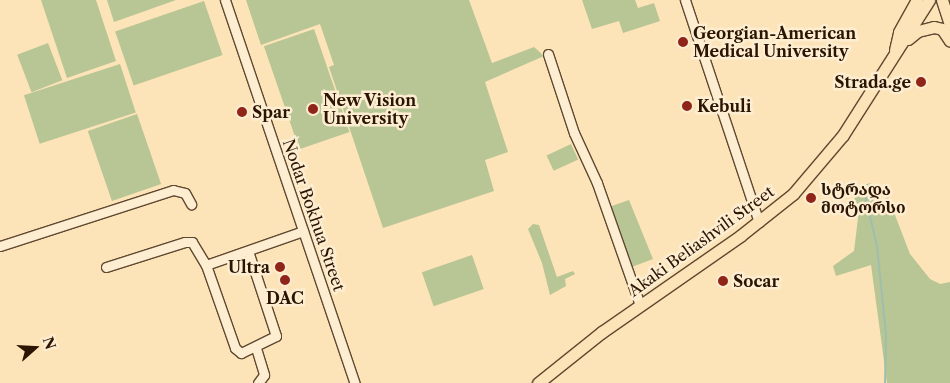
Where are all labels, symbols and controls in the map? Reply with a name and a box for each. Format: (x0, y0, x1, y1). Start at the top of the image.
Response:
place label: Georgian-American Medical University (693, 23, 856, 61)
marker: Georgian-American Medical University (677, 36, 689, 48)
place label: Strada.ge (834, 72, 911, 92)
marker: Strada.ge (915, 76, 927, 88)
place label: New Vision University (323, 90, 417, 128)
place label: Kebuli (697, 96, 751, 116)
marker: Kebuli (681, 100, 693, 112)
place label: Spar (252, 102, 290, 122)
marker: New Vision University (307, 103, 319, 115)
marker: Spar (236, 106, 248, 118)
street label: Nodar Bokhua Street (279, 136, 349, 294)
place label: სტრადა მოტორსი (821, 179, 906, 217)
street label: Akaki Beliashvili Street (625, 182, 777, 300)
marker: სტრადა მოტორსი (805, 192, 817, 204)
place label: Ultra (228, 257, 270, 277)
marker: Ultra (274, 261, 286, 273)
place label: Socar (733, 271, 779, 291)
marker: DAC (279, 274, 291, 286)
marker: Socar (717, 275, 729, 287)
place label: DAC (266, 288, 304, 308)
north arrow (10, 323, 60, 373)
text: N (39, 334, 60, 352)

